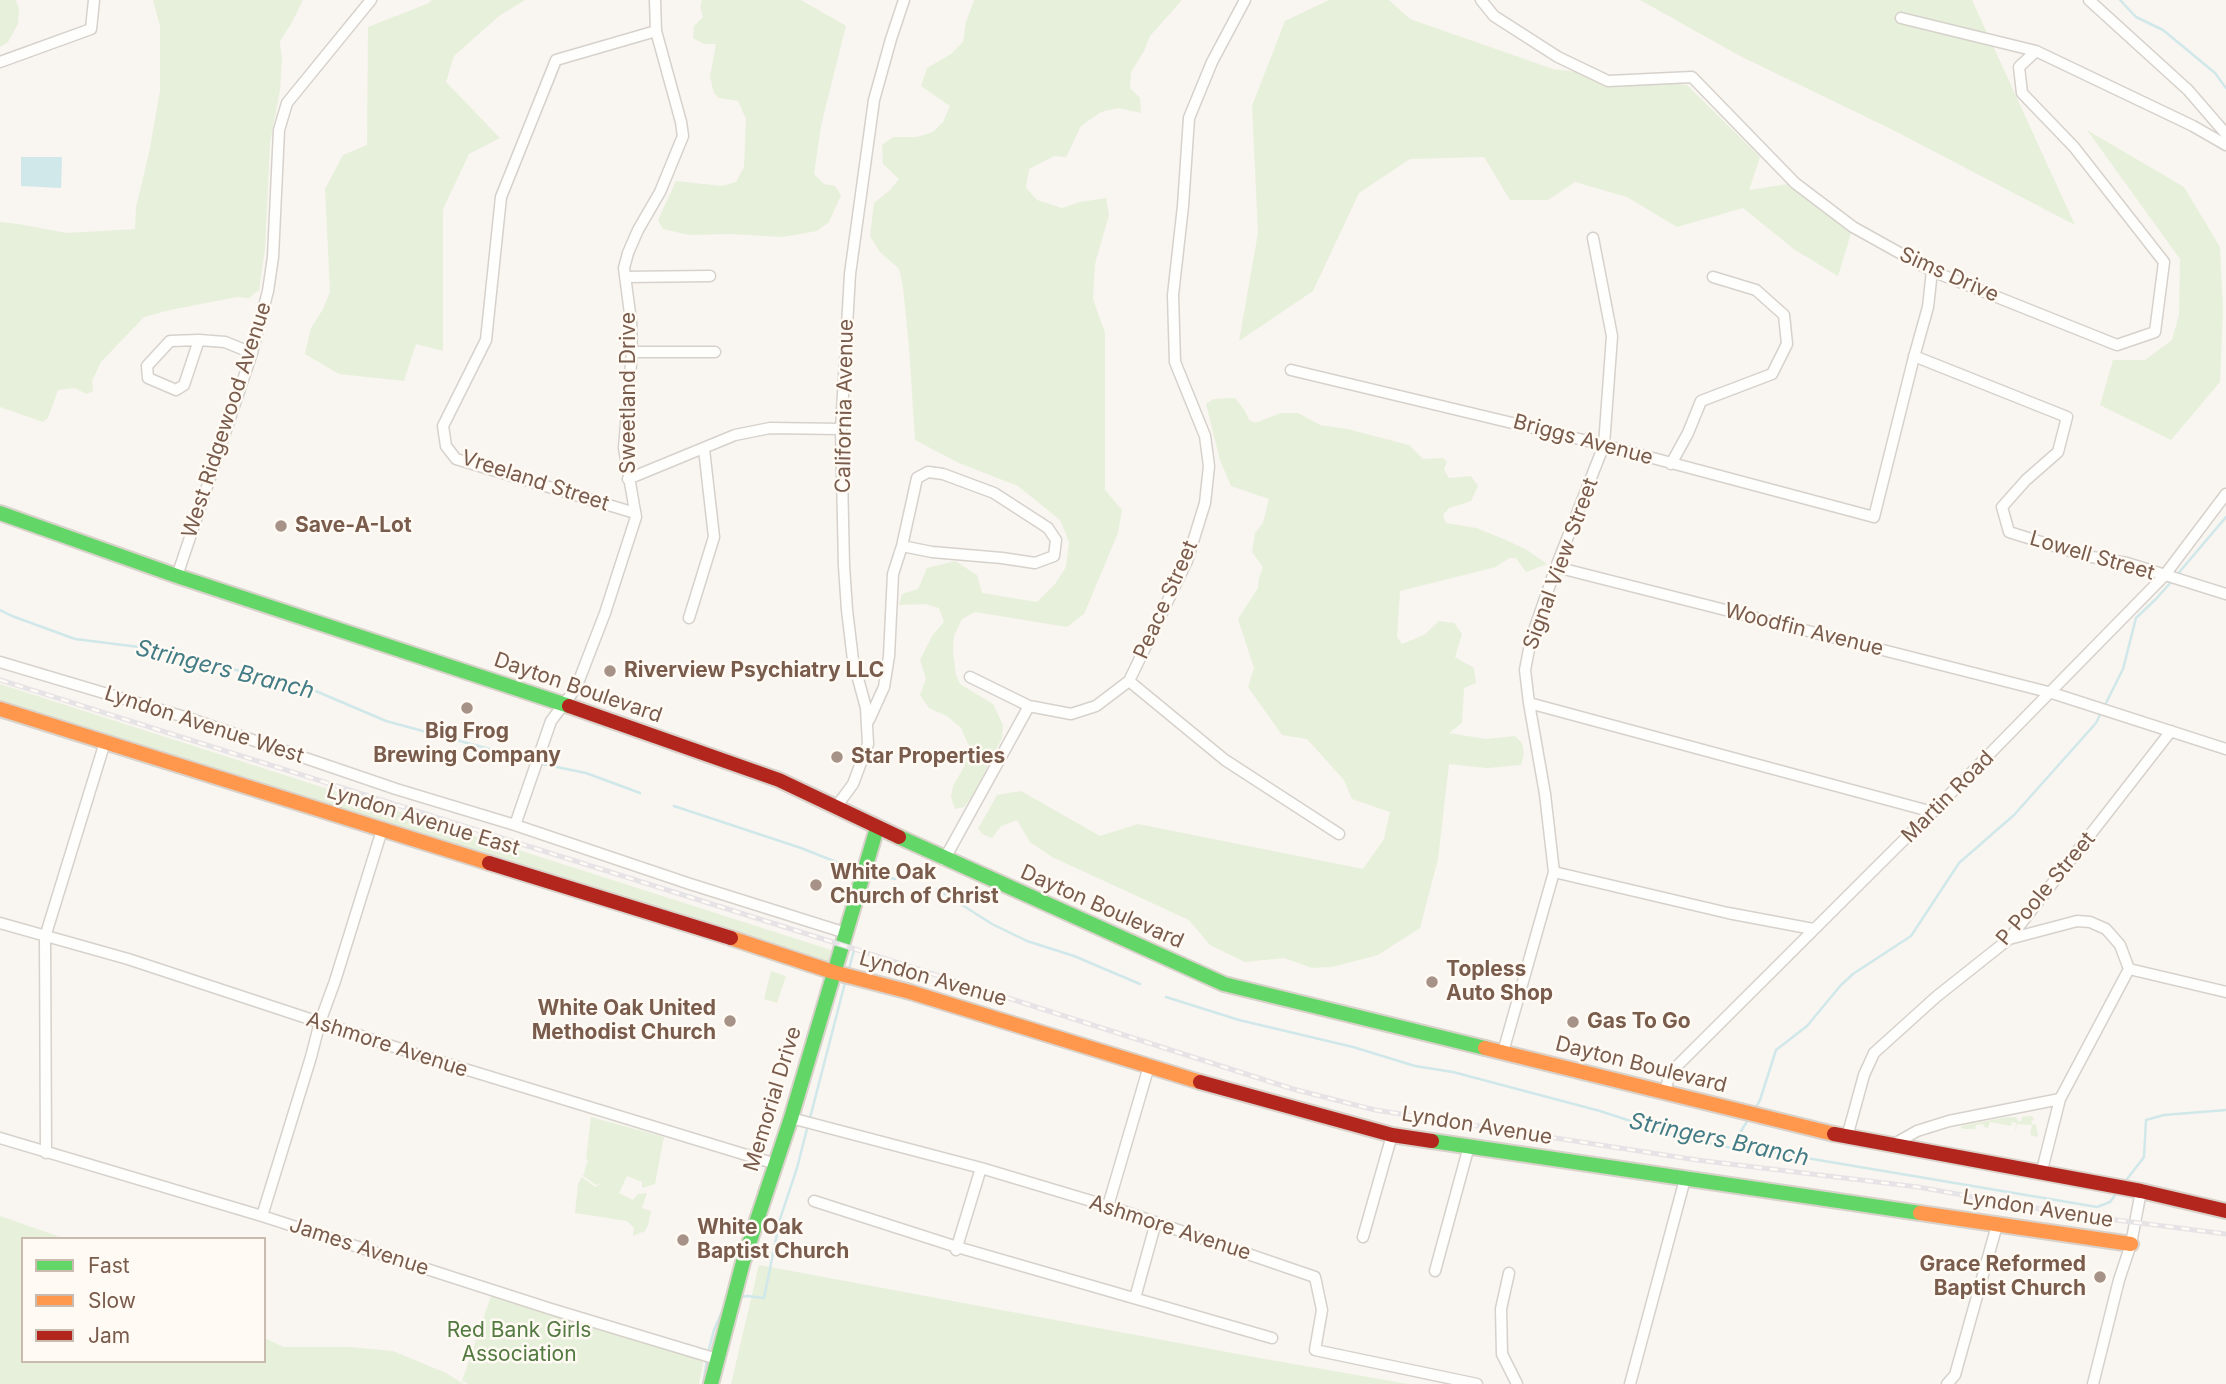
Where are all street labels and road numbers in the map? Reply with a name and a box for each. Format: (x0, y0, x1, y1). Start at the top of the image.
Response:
street label: Sims Drive (1895, 242, 2003, 308)
street label: West Ridgewood Avenue (177, 299, 277, 541)
street label: Sweetland Drive (616, 312, 642, 474)
street label: California Avenue (831, 319, 859, 493)
street label: Briggs Avenue (1510, 409, 1656, 471)
street label: Vreeland Street (458, 445, 612, 517)
street label: Signal View Street (1518, 475, 1604, 653)
street label: Lowell Street (2027, 526, 2157, 586)
street label: Peace Street (1129, 537, 1203, 663)
street label: Woodfin Avenue (1722, 598, 1886, 662)
street label: Dayton Boulevard (491, 647, 665, 729)
street label: Lyndon Avenue West (101, 681, 307, 769)
street label: Martin Road (1897, 746, 1999, 848)
street label: Lyndon Avenue East (323, 779, 523, 861)
street label: P Poole Street (1991, 827, 2101, 951)
street label: Dayton Boulevard (1017, 860, 1187, 954)
street label: Lyndon Avenue (856, 946, 1010, 1012)
street label: Ashmore Avenue (303, 1007, 471, 1083)
street label: Memorial Drive (739, 1023, 807, 1175)
street label: Dayton Boulevard (1553, 1031, 1729, 1099)
street label: Lyndon Avenue (1400, 1102, 1554, 1150)
street label: Lyndon Avenue (1961, 1185, 2115, 1233)
street label: Ashmore Avenue (1086, 1190, 1254, 1266)
street label: James Avenue (286, 1213, 432, 1281)

